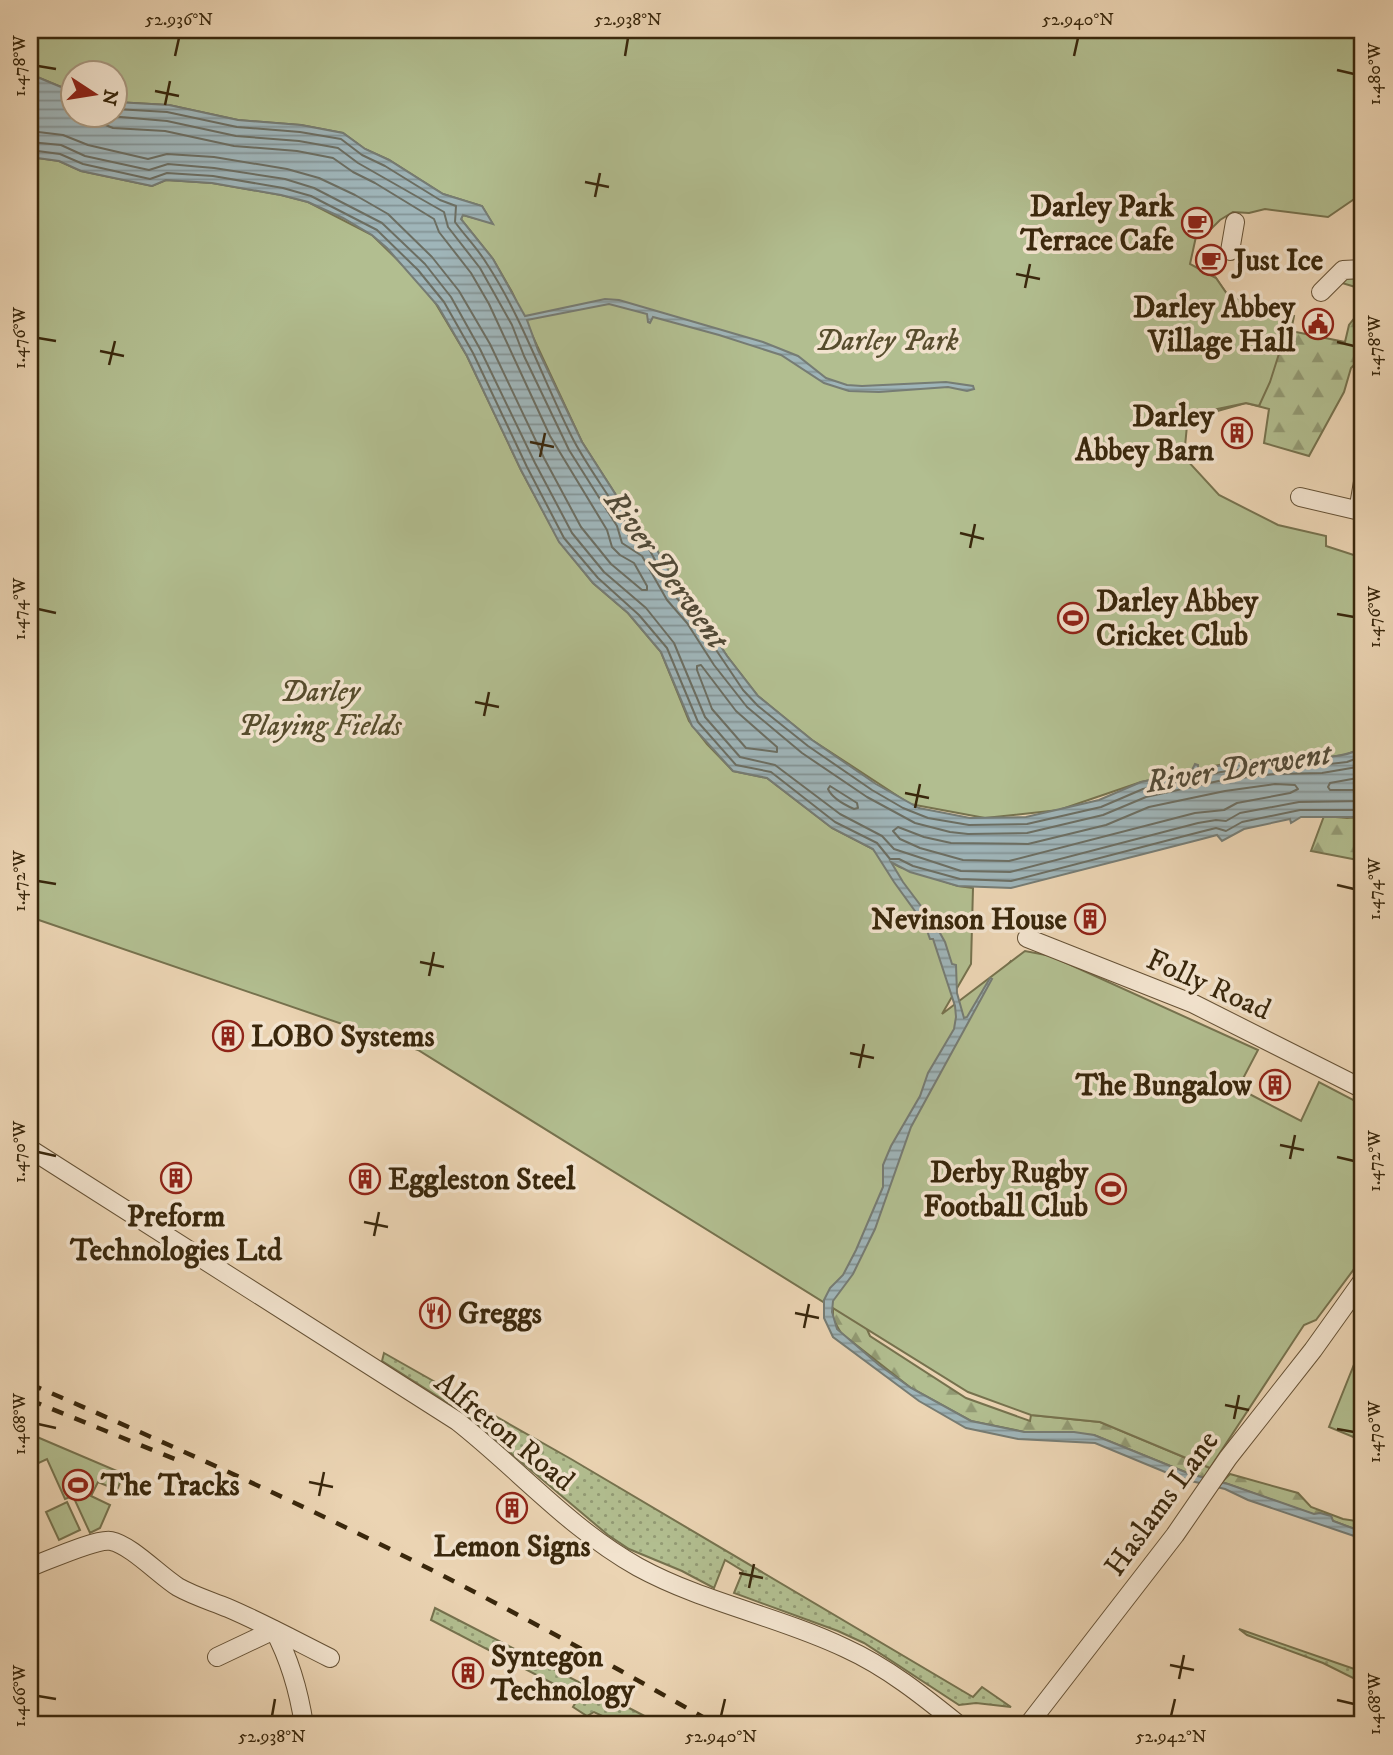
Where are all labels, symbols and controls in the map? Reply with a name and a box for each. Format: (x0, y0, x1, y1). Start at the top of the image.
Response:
text: 52.936°N (145, 9, 213, 31)
text: 52.938°N (594, 9, 662, 31)
text: 52.940°N (1042, 9, 1114, 31)
text: 1.478°W (9, 35, 31, 97)
text: 1.480°W (1364, 42, 1386, 105)
north arrow (60, 60, 130, 130)
text: N (96, 87, 122, 108)
place label: Darley Park Terrace Cafe (1019, 189, 1175, 260)
cafe icon: Darley Park Terrace Cafe (1180, 206, 1214, 240)
cafe icon: Just Ice (1194, 243, 1228, 277)
place label: Just Ice (1231, 243, 1324, 280)
place label: Darley Abbey Village Hall (1133, 290, 1296, 361)
text: 1.476°W (9, 307, 31, 369)
public building icon: Darley Abbey Village Hall (1301, 307, 1335, 341)
text: 1.478°W (1364, 315, 1386, 377)
park label: Darley Park (815, 323, 959, 360)
place label: Darley Abbey Barn (1074, 399, 1215, 470)
building icon: Darley Abbey Barn (1220, 416, 1254, 450)
water label: River Derwent (594, 482, 738, 659)
text: 1.474°W (9, 577, 31, 640)
place label: Darley Abbey Cricket Club (1096, 584, 1259, 655)
text: 1.476°W (1364, 586, 1386, 648)
sports icon: Darley Abbey Cricket Club (1056, 601, 1090, 635)
park label: Darley Playing Fields (238, 674, 403, 745)
water label: River Derwent (1142, 734, 1336, 804)
text: 1.472°W (9, 850, 31, 912)
text: 1.474°W (1364, 857, 1386, 920)
place label: Nevinson House (871, 902, 1068, 939)
building icon: Nevinson House (1073, 902, 1107, 936)
street label: Folly Road (1140, 942, 1276, 1029)
building icon: LOBO Systems (211, 1019, 245, 1053)
place label: LOBO Systems (251, 1019, 435, 1056)
place label: The Bungalow (1075, 1068, 1253, 1105)
building icon: The Bungalow (1258, 1068, 1292, 1102)
text: 1.470°W (9, 1120, 31, 1183)
text: 1.472°W (1364, 1130, 1386, 1192)
place label: Derby Rugby Football Club (923, 1155, 1089, 1226)
building icon: Preform Technologies Ltd (159, 1161, 193, 1195)
building icon: Eggleston Steel (348, 1162, 382, 1196)
place label: Eggleston Steel (388, 1162, 576, 1199)
sports icon: Derby Rugby Football Club (1094, 1172, 1128, 1206)
place label: Preform Technologies Ltd (69, 1199, 283, 1270)
restaurant icon: Greggs (418, 1296, 452, 1330)
place label: Greggs (458, 1296, 542, 1333)
street label: Alfreton Road (426, 1364, 582, 1500)
text: 1.468°W (9, 1392, 31, 1455)
text: 1.470°W (1364, 1400, 1386, 1463)
street label: Haslams Lane (1097, 1424, 1227, 1584)
sports icon: The Tracks (61, 1468, 95, 1502)
place label: The Tracks (100, 1468, 240, 1505)
building icon: Lemon Signs (495, 1491, 529, 1525)
place label: Lemon Signs (434, 1529, 590, 1566)
place label: Syntegon Technology (490, 1639, 635, 1710)
building icon: Syntegon Technology (451, 1656, 485, 1690)
text: 1.466°W (9, 1664, 31, 1727)
text: 1.468°W (1364, 1672, 1386, 1735)
text: 52.938°N (238, 1726, 306, 1748)
text: 52.940°N (685, 1726, 757, 1748)
text: 52.942°N (1135, 1726, 1207, 1748)

